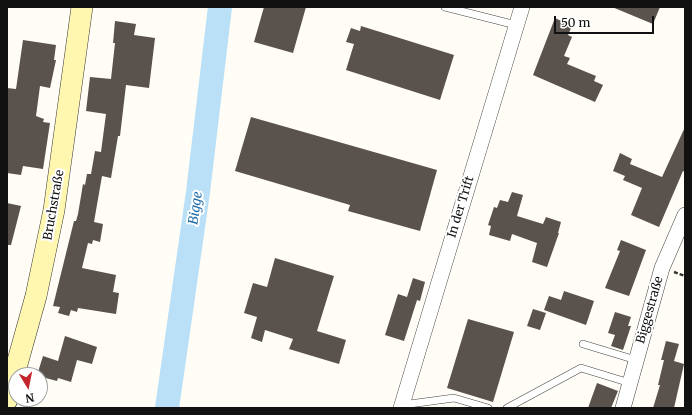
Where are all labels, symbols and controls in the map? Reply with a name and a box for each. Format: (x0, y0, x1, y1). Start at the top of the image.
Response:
scale bar (556, 8, 656, 34)
text: 50 m (561, 15, 590, 30)
street label: Bruchstraße (41, 169, 67, 241)
street label: In der Trift (445, 174, 477, 240)
water label: Bigge (186, 191, 206, 225)
street label: Biggestraße (634, 275, 666, 345)
north arrow (8, 367, 48, 407)
text: N (24, 390, 35, 405)

